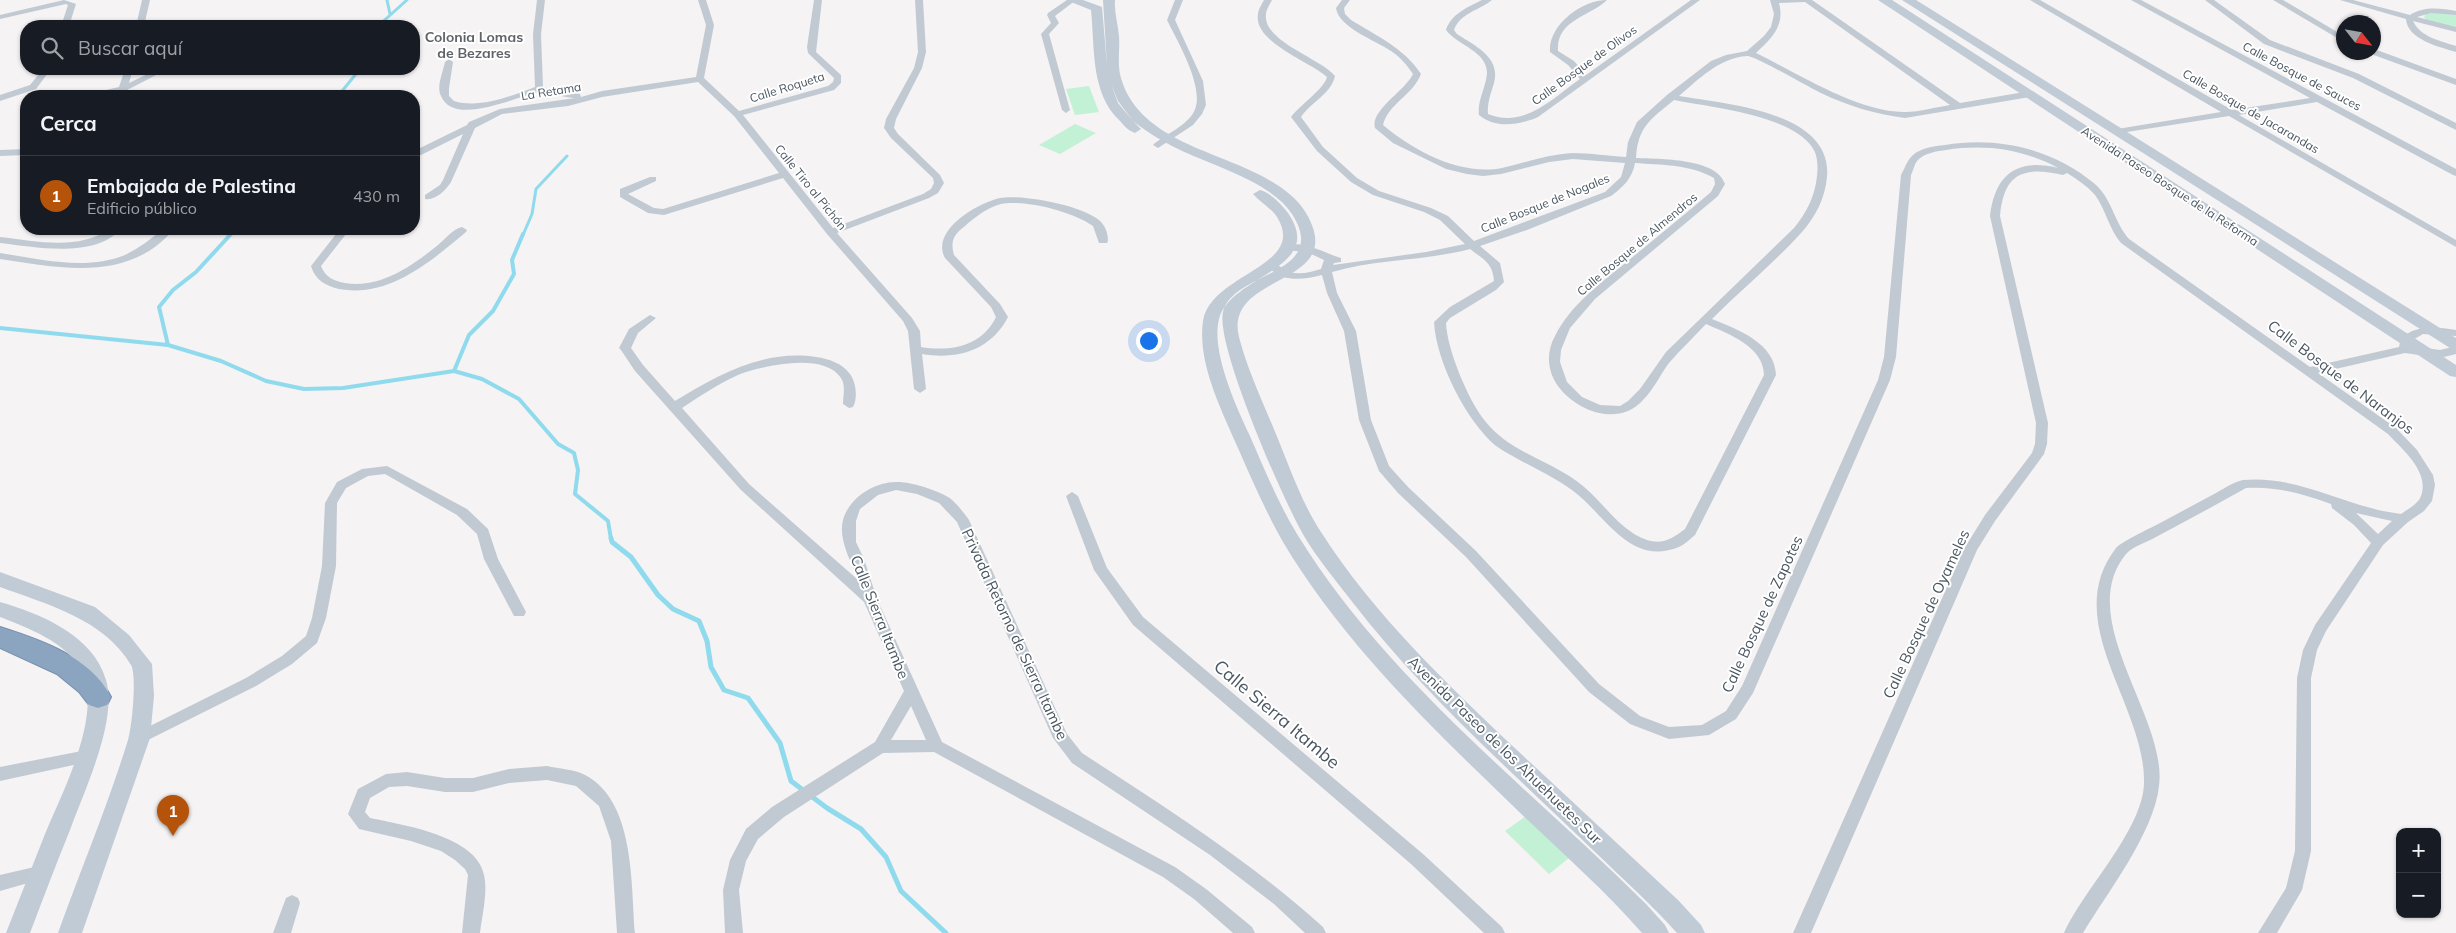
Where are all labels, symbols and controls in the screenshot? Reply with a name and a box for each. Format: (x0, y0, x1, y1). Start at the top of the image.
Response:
north arrow (2336, 15, 2381, 60)
search box (20, 20, 420, 75)
street label: Calle Bosque de Olivos (1529, 22, 1640, 108)
district label: Colonia Lomas de Bezares (425, 28, 523, 62)
icon: search (38, 34, 66, 62)
text: Buscar aquí (78, 36, 182, 60)
street label: Calle Bosque de Sauces (2240, 38, 2364, 114)
street label: Calle Bosque de Jacarandas (2180, 66, 2322, 156)
street label: Calle Roqueta (748, 68, 826, 106)
street label: La Retama (520, 79, 582, 103)
text: Cerca (40, 110, 97, 136)
street label: Avenida Paseo Bosque de la Reforma (2079, 123, 2261, 249)
street label: Calle Tiro al Pichón (772, 141, 850, 233)
street label: Calle Bosque de Nogales (1478, 170, 1612, 236)
text: Embajada de Palestina (87, 174, 296, 198)
text: 1 (51, 186, 61, 206)
text: 430 m (353, 186, 400, 206)
street label: Calle Bosque de Almendros (1574, 189, 1700, 299)
text: Edificio público (87, 198, 197, 218)
street label: Calle Bosque de Naranjos (2264, 316, 2418, 438)
your location (1136, 328, 1162, 354)
street label: Privada Retorno de Sierra Itambe (958, 526, 1072, 742)
street label: Calle Bosque de Oyameles (1878, 527, 1974, 701)
street label: Calle Bosque de Zapotes (1717, 532, 1807, 696)
street label: Calle Sierra Itambe (847, 552, 913, 682)
street label: Avenida Paseo de los Ahuehuetes Sur (1404, 652, 1606, 848)
street label: Calle Sierra Itambe (1209, 654, 1345, 774)
pin: 1 (157, 795, 189, 836)
map controls (2396, 828, 2441, 918)
button: + (2396, 828, 2441, 873)
button: − (2396, 873, 2441, 918)

